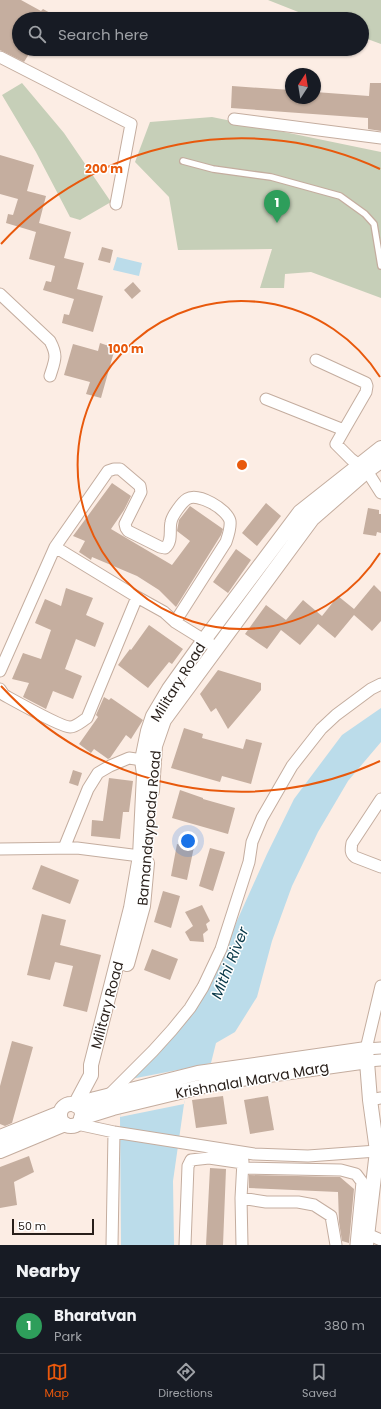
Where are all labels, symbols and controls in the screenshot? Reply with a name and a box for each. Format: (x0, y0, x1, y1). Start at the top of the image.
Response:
search box (12, 12, 369, 56)
icon: search (26, 23, 48, 45)
text: Search here (58, 24, 148, 45)
north arrow (285, 68, 321, 104)
text: 200 m (85, 160, 123, 177)
pin: 1 (264, 190, 290, 223)
text: 100 m (108, 340, 144, 357)
centre of rings (235, 458, 249, 472)
street label: Military Road (146, 638, 210, 726)
street label: Bamandaypada Road (132, 750, 166, 906)
your location (178, 831, 198, 851)
water label: Mithi River (206, 923, 254, 1002)
street label: Military Road (86, 959, 128, 1051)
street label: Krishnalal Marva Marg (174, 1057, 330, 1103)
scale bar (12, 1217, 94, 1236)
text: 50 m (18, 1218, 46, 1234)
text: Nearby (16, 1259, 80, 1283)
text: Bharatvan (54, 1305, 137, 1326)
text: 1 (27, 1316, 31, 1335)
text: 380 m (324, 1316, 365, 1335)
text: Park (54, 1327, 82, 1346)
tab: Map (45, 1361, 69, 1402)
tab: Directions (158, 1361, 213, 1402)
tab: Saved (302, 1361, 336, 1402)

